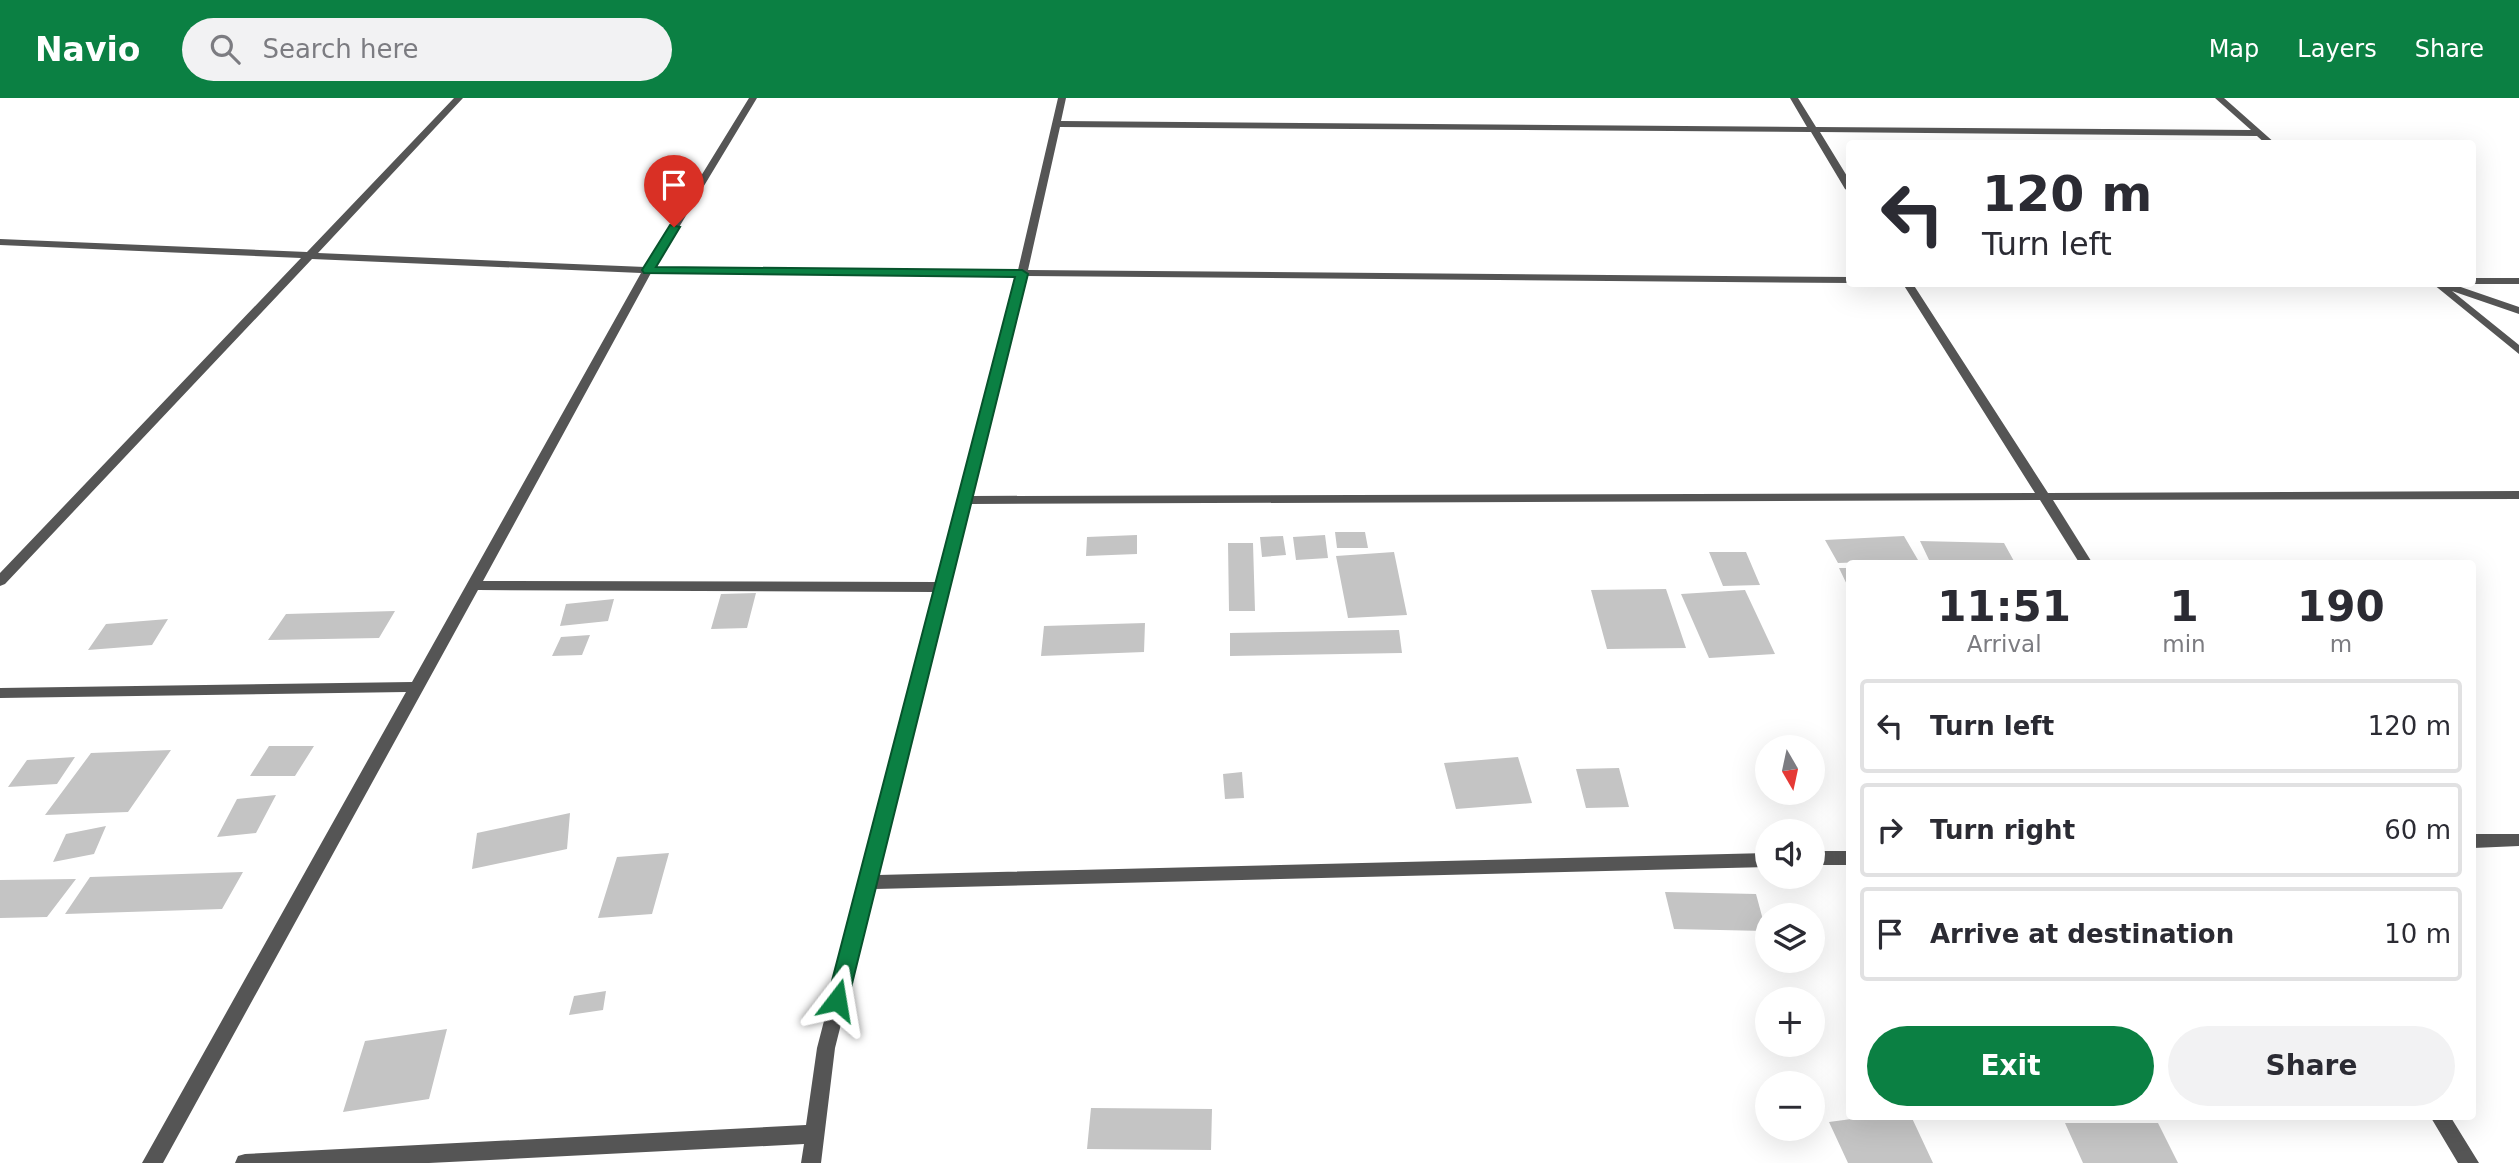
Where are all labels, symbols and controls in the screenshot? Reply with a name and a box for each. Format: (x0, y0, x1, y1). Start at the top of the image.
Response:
search box (182, 18, 672, 81)
text: Navio (35, 30, 140, 69)
icon: search (206, 30, 244, 68)
text: Search here (262, 34, 419, 64)
text: Map (2209, 35, 2259, 63)
text: Layers (2297, 35, 2377, 63)
text: Share (2415, 35, 2484, 63)
pin (644, 155, 704, 227)
icon: arrive (655, 166, 693, 204)
text: 120 m (1982, 166, 2152, 223)
icon: left (1867, 168, 1958, 259)
text: Turn left (1982, 225, 2112, 263)
text: 11:51 (1937, 582, 2071, 631)
text: 1 (2169, 582, 2199, 631)
text: 190 (2297, 582, 2385, 631)
text: Arrival (1967, 631, 2042, 657)
text: min (2162, 631, 2206, 657)
text: m (2330, 631, 2352, 657)
icon: left (1871, 707, 1909, 745)
text: Turn left (1930, 711, 2054, 741)
text: 120 m (2368, 711, 2451, 741)
north arrow (1755, 735, 1825, 805)
map controls (1755, 735, 1825, 1141)
icon: right (1871, 811, 1909, 849)
text: Turn right (1930, 815, 2075, 845)
text: 60 m (2384, 815, 2451, 845)
button: sound (1755, 819, 1825, 889)
button: layers (1755, 903, 1825, 973)
icon: arrive (1871, 915, 1909, 953)
text: Arrive at destination (1930, 919, 2234, 949)
text: 10 m (2384, 919, 2451, 949)
position arrow (800, 963, 874, 1037)
button: + (1755, 987, 1825, 1057)
button: Exit (1867, 1026, 2154, 1106)
button: Share (2168, 1026, 2455, 1106)
button: − (1755, 1071, 1825, 1141)

